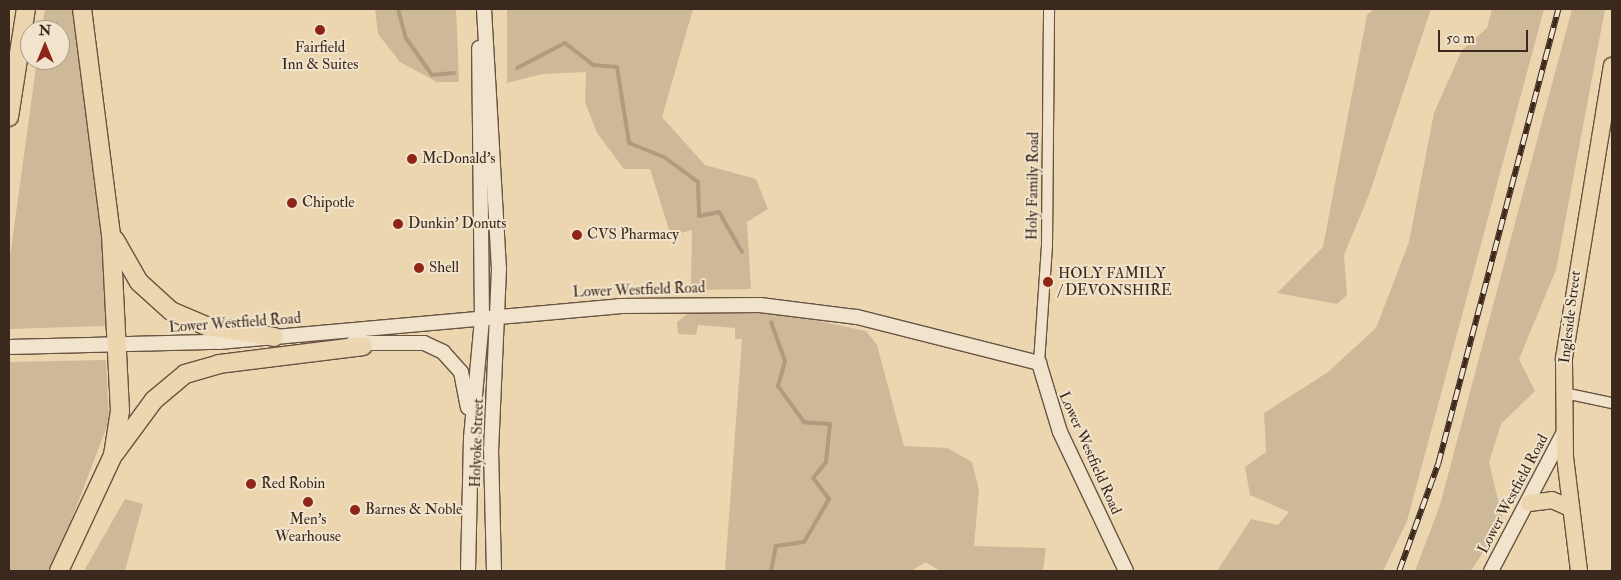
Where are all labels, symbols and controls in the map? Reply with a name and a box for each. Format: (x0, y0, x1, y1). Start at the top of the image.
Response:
north arrow (20, 20, 70, 70)
scale bar (1441, 20, 1531, 52)
text: N (39, 22, 51, 39)
marker: Fairfield Inn & Suites (314, 24, 326, 36)
text: 50 m (1446, 29, 1475, 48)
place label: Fairfield Inn & Suites (282, 38, 358, 73)
street label: Holy Family Road (1023, 132, 1043, 240)
place label: McDonald's (422, 150, 495, 168)
marker: McDonald's (406, 153, 418, 165)
place label: Chipotle (302, 194, 355, 212)
marker: Chipotle (286, 197, 298, 209)
place label: Dunkin' Donuts (408, 215, 506, 233)
marker: Dunkin' Donuts (392, 218, 404, 230)
place label: CVS Pharmacy (587, 226, 679, 244)
marker: CVS Pharmacy (571, 229, 583, 241)
place label: Shell (429, 259, 459, 277)
marker: Shell (413, 262, 425, 274)
place label: HOLY FAMILY / DEVONSHIRE (1058, 264, 1172, 299)
street label: Ingleside Street (1555, 270, 1585, 364)
marker: HOLY FAMILY / DEVONSHIRE (1042, 276, 1054, 288)
street label: Lower Westfield Road (572, 279, 706, 301)
street label: Lower Westfield Road (168, 309, 302, 337)
street label: Lower Westfield Road (1055, 389, 1125, 517)
street label: Holyoke Street (466, 398, 488, 488)
street label: Lower Westfield Road (1474, 431, 1552, 557)
place label: Red Robin (261, 475, 325, 493)
marker: Red Robin (245, 478, 257, 490)
marker: Men's Wearhouse (302, 496, 314, 508)
place label: Barnes & Noble (365, 501, 462, 519)
marker: Barnes & Noble (349, 504, 361, 516)
place label: Men's Wearhouse (275, 510, 341, 545)

